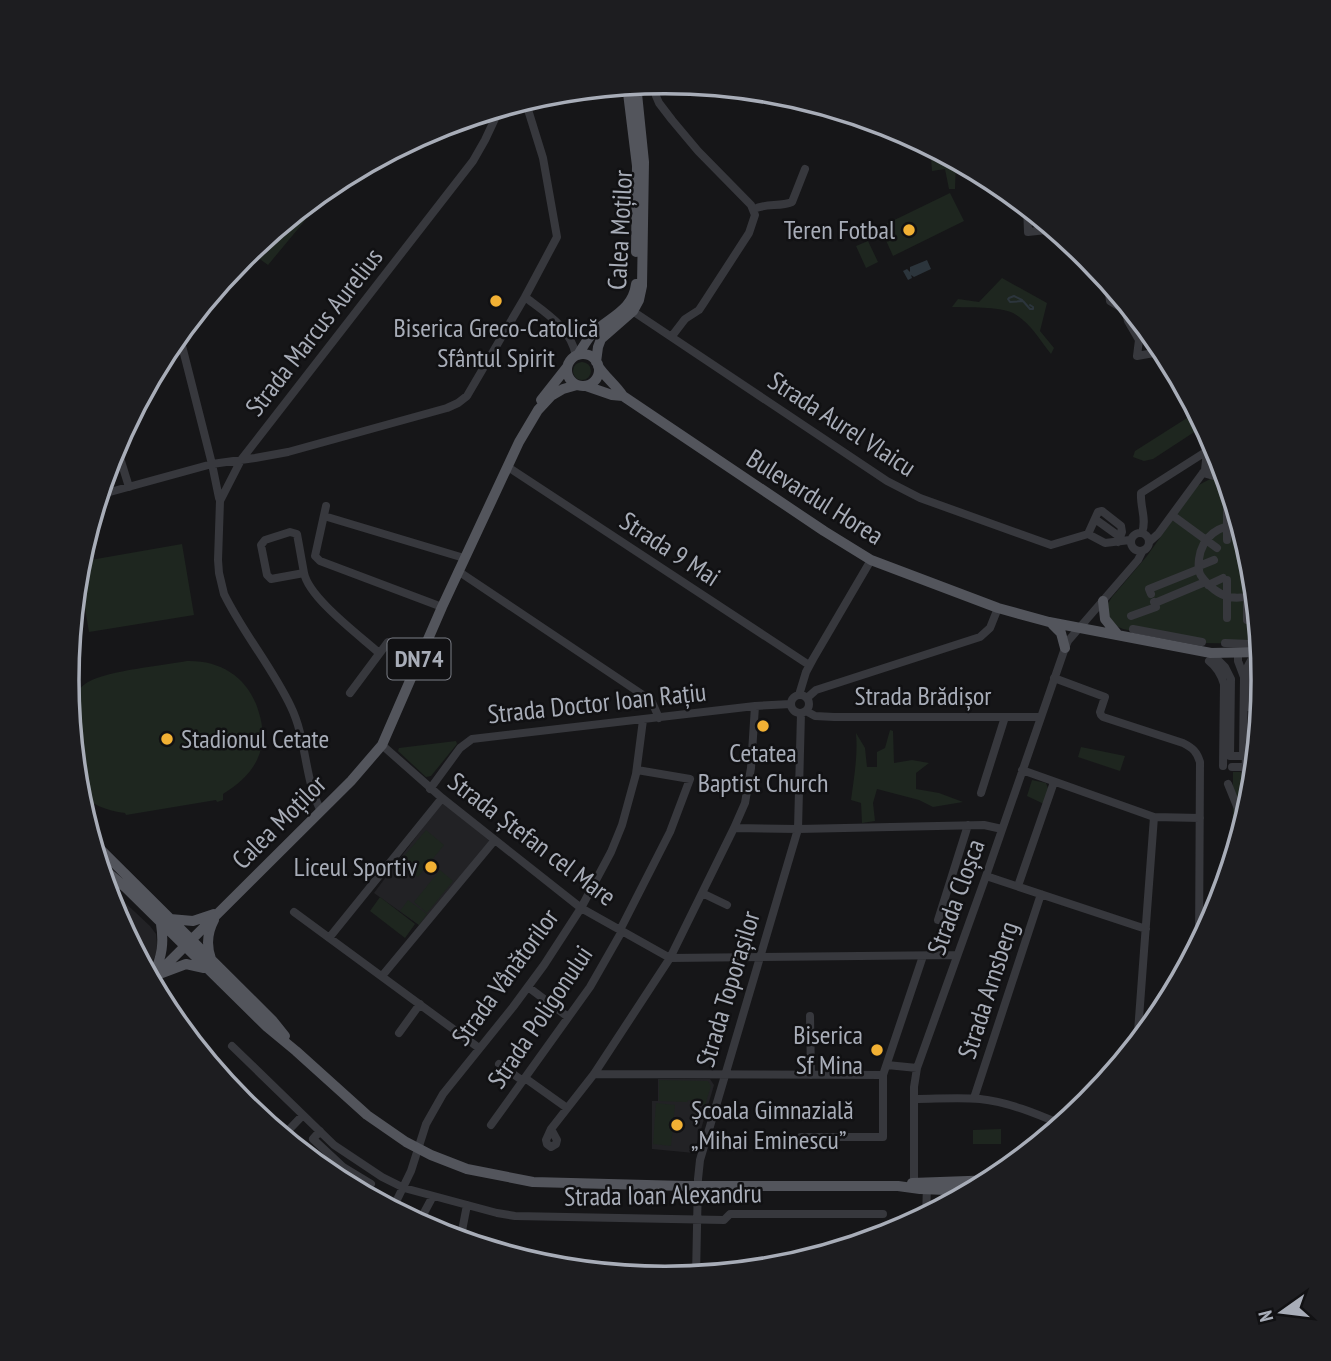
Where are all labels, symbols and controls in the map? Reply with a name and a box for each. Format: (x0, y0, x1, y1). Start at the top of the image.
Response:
street label: Calea Moților (600, 169, 639, 291)
place label: Teren Fotbal (784, 213, 895, 246)
marker: Teren Fotbal (901, 222, 917, 238)
street label: Strada Marcus Aurelius (238, 241, 390, 422)
marker: Biserica Greco-Catolică Sfântul Spirit (488, 293, 504, 309)
place label: Biserica Greco-Catolică Sfântul Spirit (394, 311, 598, 374)
street label: Strada Aurel Vlaicu (762, 364, 922, 484)
street label: Bulevardul Horea (741, 442, 890, 552)
street label: Strada 9 Mai (614, 504, 727, 593)
road number: DN74 (388, 638, 450, 680)
street label: Strada Doctor Ioan Rațiu (486, 675, 708, 730)
street label: Strada Brădișor (855, 679, 991, 712)
marker: Cetatea Baptist Church (755, 718, 771, 734)
place label: Stadionul Cetate (181, 722, 329, 755)
marker: Stadionul Cetate (159, 731, 175, 747)
place label: Cetatea Baptist Church (698, 736, 828, 799)
street label: Strada Ștefan cel Mare (442, 765, 623, 912)
street label: Calea Moților (225, 768, 333, 876)
street label: Strada Cloșca (919, 835, 992, 959)
place label: Liceul Sportiv (294, 850, 417, 883)
marker: Liceul Sportiv (423, 859, 439, 875)
street label: Strada Vânătorilor (444, 902, 565, 1052)
street label: Strada Toporașilor (688, 907, 767, 1071)
street label: Strada Arnsberg (950, 917, 1025, 1063)
street label: Strada Poligonului (480, 939, 599, 1094)
place label: Biserica Sf Mina (793, 1018, 863, 1081)
marker: Biserica Sf Mina (869, 1042, 885, 1058)
place label: Școala Gimnazială „Mihai Eminescu” (691, 1093, 854, 1156)
marker: Școala Gimnazială „Mihai Eminescu” (669, 1117, 685, 1133)
street label: Strada Ioan Alexandru (564, 1176, 762, 1213)
north arrow (1247, 1277, 1317, 1347)
text: N (1253, 1308, 1278, 1324)

